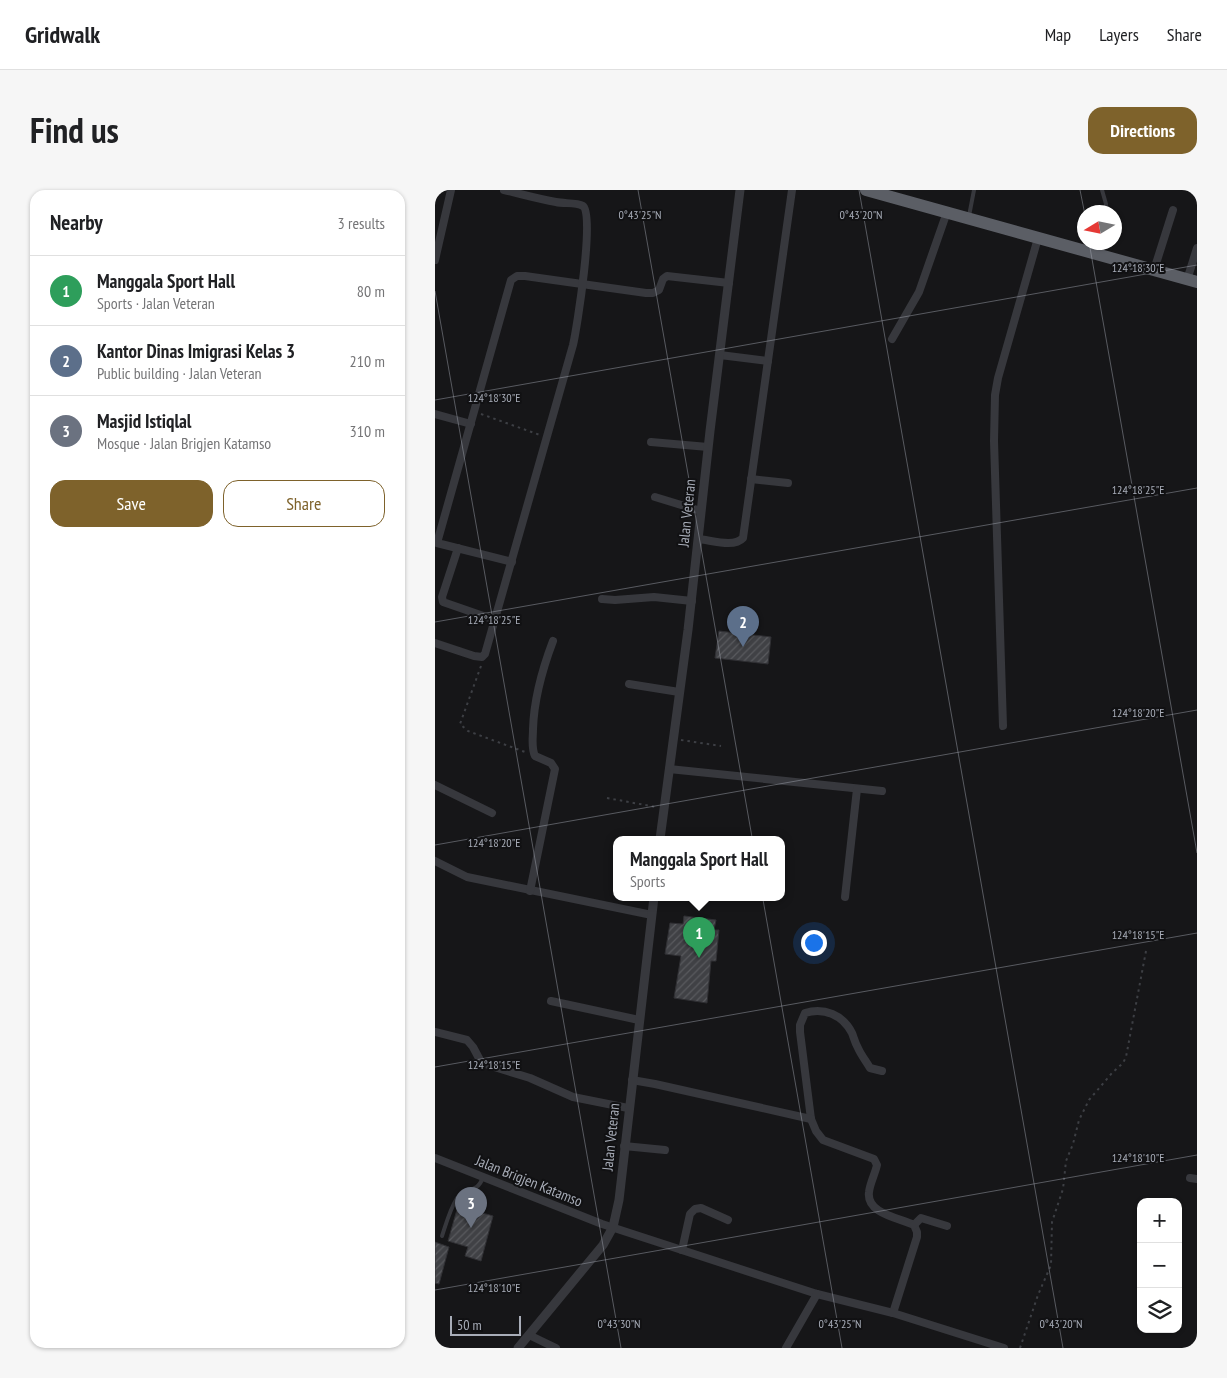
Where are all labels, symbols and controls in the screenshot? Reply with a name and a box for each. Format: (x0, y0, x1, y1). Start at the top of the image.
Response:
text: Gridwalk (25, 19, 100, 50)
text: Map (1045, 23, 1071, 46)
text: Layers (1099, 23, 1139, 46)
text: Share (1167, 23, 1202, 46)
text: Find us (30, 107, 119, 153)
button: Directions (1088, 107, 1197, 154)
north arrow (1077, 205, 1122, 250)
text: 0°43'25"N (618, 207, 662, 222)
text: 0°43'20"N (839, 207, 883, 222)
text: Nearby (50, 209, 103, 236)
text: 3 results (338, 213, 385, 233)
text: 124°18'30"E (1112, 260, 1164, 275)
text: Manggala Sport Hall (97, 269, 235, 293)
text: 1 (62, 281, 70, 301)
text: 80 m (357, 281, 385, 301)
text: Sports · Jalan Veteran (97, 293, 215, 313)
text: Kantor Dinas Imigrasi Kelas 3 (97, 339, 295, 363)
text: 2 (62, 351, 70, 371)
text: 210 m (350, 351, 385, 371)
text: Public building · Jalan Veteran (97, 363, 262, 383)
text: 124°18'30"E (468, 390, 520, 405)
text: Masjid Istiqlal (97, 409, 192, 433)
text: 3 (62, 421, 70, 441)
text: 310 m (350, 421, 385, 441)
text: Mosque · Jalan Brigjen Katamso (97, 433, 271, 453)
street label: Jalan Veteran (673, 478, 699, 549)
button: Save (50, 480, 213, 527)
button: Share (223, 480, 385, 527)
text: 124°18'25"E (1112, 482, 1164, 497)
pin: 2 (727, 606, 759, 647)
text: 124°18'25"E (468, 612, 520, 627)
text: 124°18'20"E (1112, 705, 1164, 720)
text: 124°18'20"E (468, 835, 520, 850)
popup (613, 836, 785, 901)
text: Manggala Sport Hall (630, 847, 768, 871)
text: Sports (630, 871, 665, 891)
pin: 1 (683, 917, 715, 958)
text: 124°18'15"E (1112, 927, 1164, 942)
your location (801, 930, 827, 956)
text: 124°18'15"E (468, 1057, 520, 1072)
street label: Jalan Veteran (597, 1102, 623, 1173)
street label: Jalan Brigjen Katamso (472, 1150, 585, 1211)
text: 124°18'10"E (1112, 1150, 1164, 1165)
pin: 3 (455, 1187, 487, 1228)
map controls (1137, 1198, 1182, 1333)
button: + (1137, 1198, 1182, 1243)
button: − (1137, 1243, 1182, 1288)
text: 124°18'10"E (468, 1280, 520, 1295)
button: layers (1137, 1288, 1182, 1333)
scale bar (450, 1313, 521, 1336)
text: 50 m (457, 1316, 482, 1334)
text: 0°43'30"N (597, 1316, 641, 1331)
text: 0°43'25"N (818, 1316, 862, 1331)
text: 0°43'20"N (1039, 1316, 1083, 1331)

